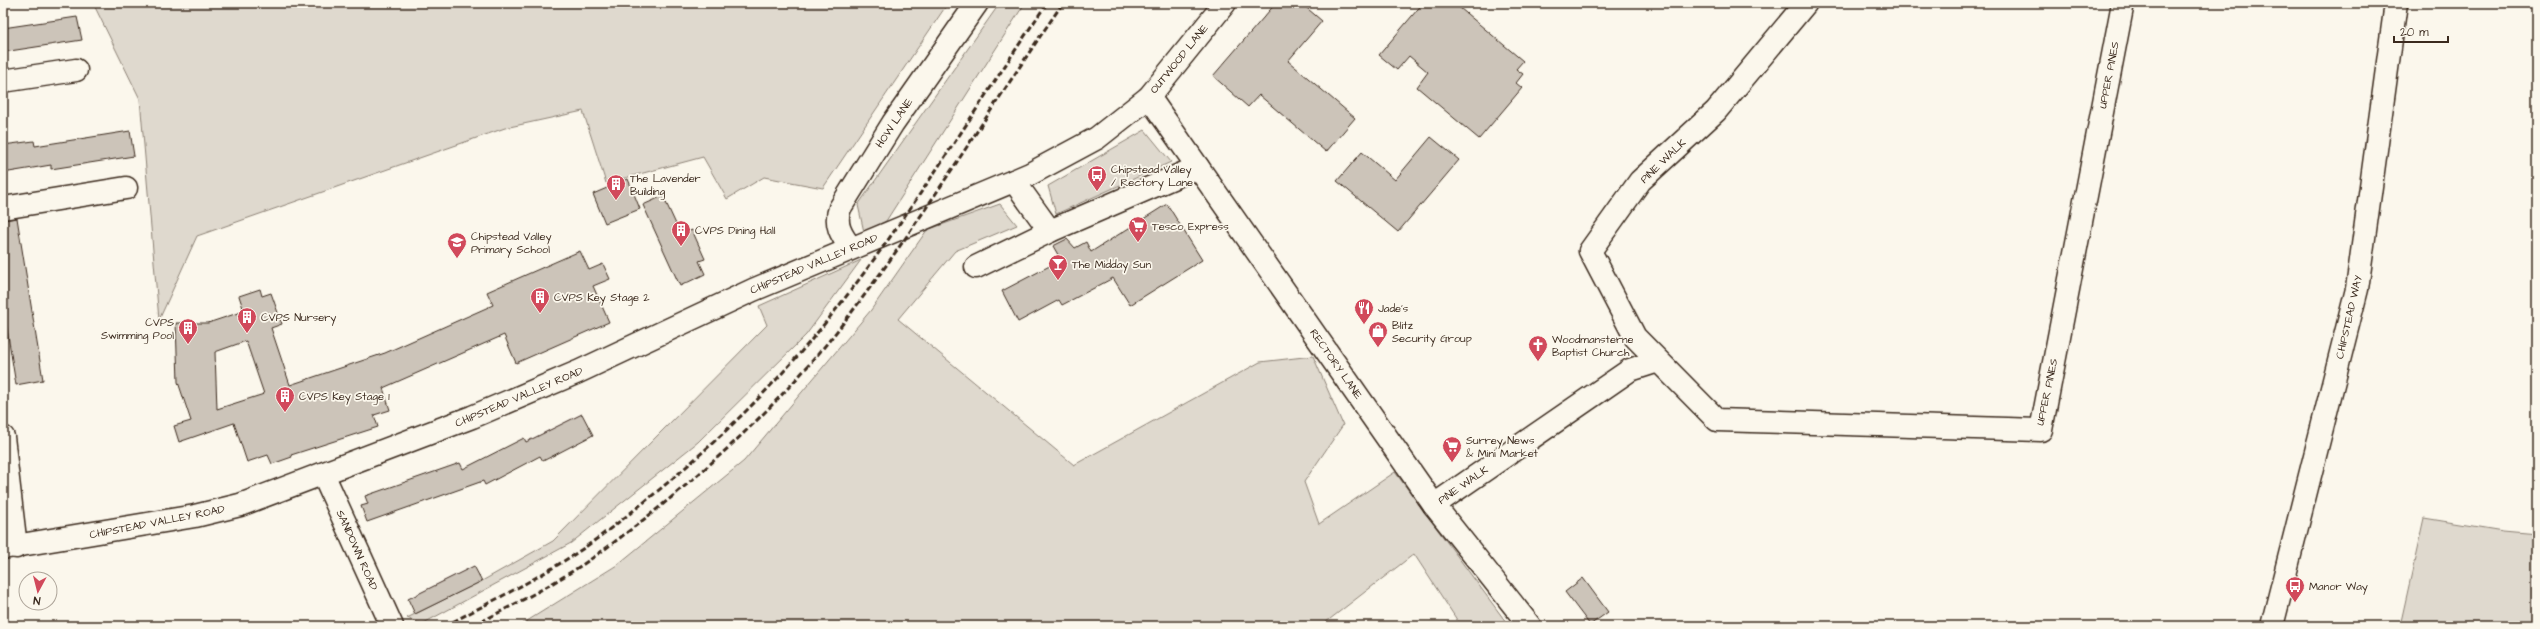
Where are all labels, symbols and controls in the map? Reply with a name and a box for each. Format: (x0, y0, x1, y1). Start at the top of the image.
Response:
scale bar (2394, 18, 2448, 44)
street label: OUTWOOD LANE (1146, 21, 1212, 97)
text: 20 m (2400, 24, 2429, 41)
street label: UPPER PINES (2095, 40, 2123, 110)
street label: HOW LANE (872, 95, 916, 151)
street label: PINE WALK (1637, 135, 1689, 187)
place label: Chipstead Valley / Rectory Lane (1111, 162, 1193, 191)
bus stop icon: Chipstead Valley / Rectory Lane (1086, 164, 1108, 192)
place label: The Lavender Building (630, 171, 701, 200)
building icon: The Lavender Building (605, 173, 627, 201)
supermarket icon: Tesco Express (1127, 215, 1149, 243)
building icon: CVPS Dining Hall (670, 219, 692, 247)
place label: Tesco Express (1152, 219, 1229, 234)
place label: CVPS Dining Hall (695, 223, 776, 239)
place label: Chipstead Valley Primary School (471, 229, 552, 258)
street label: CHIPSTEAD VALLEY ROAD (748, 230, 880, 298)
school or university icon: Chipstead Valley Primary School (446, 231, 468, 259)
bar icon: The Midday Sun (1047, 253, 1069, 281)
place label: The Midday Sun (1072, 257, 1151, 273)
street label: CHIPSTEAD WAY (2332, 274, 2366, 360)
building icon: CVPS Key Stage 2 (529, 286, 551, 314)
place label: CVPS Key Stage 2 (554, 290, 650, 306)
restaurant icon: Jade's (1353, 297, 1375, 325)
place label: Jade's (1378, 301, 1409, 316)
building icon: CVPS Nursery (236, 306, 258, 334)
place label: CVPS Nursery (261, 310, 336, 326)
place label: CVPS Swimming Pool (101, 315, 174, 344)
building icon: CVPS Swimming Pool (177, 317, 199, 345)
place label: Blitz Security Group (1392, 318, 1472, 347)
shop icon: Blitz Security Group (1367, 320, 1389, 348)
street label: RECTORY LANE (1306, 326, 1366, 403)
place label: Woodmansterne Baptist Church (1552, 332, 1634, 360)
church icon: Woodmansterne Baptist Church (1527, 334, 1549, 362)
street label: UPPER PINES (2033, 357, 2061, 427)
street label: CHIPSTEAD VALLEY ROAD (453, 363, 585, 431)
building icon: CVPS Key Stage 1 (274, 385, 296, 413)
place label: CVPS Key Stage 1 (299, 389, 390, 405)
place label: Surrey News & Mini Market (1466, 433, 1539, 461)
supermarket icon: Surrey News & Mini Market (1441, 435, 1463, 463)
street label: PINE WALK (1435, 462, 1491, 508)
street label: CHIPSTEAD VALLEY ROAD (88, 502, 226, 542)
street label: SANDOWN ROAD (333, 507, 381, 593)
north arrow (18, 571, 58, 611)
bus stop icon: Manor Way (2284, 575, 2306, 603)
place label: Manor Way (2309, 579, 2368, 595)
text: N (32, 593, 41, 608)

